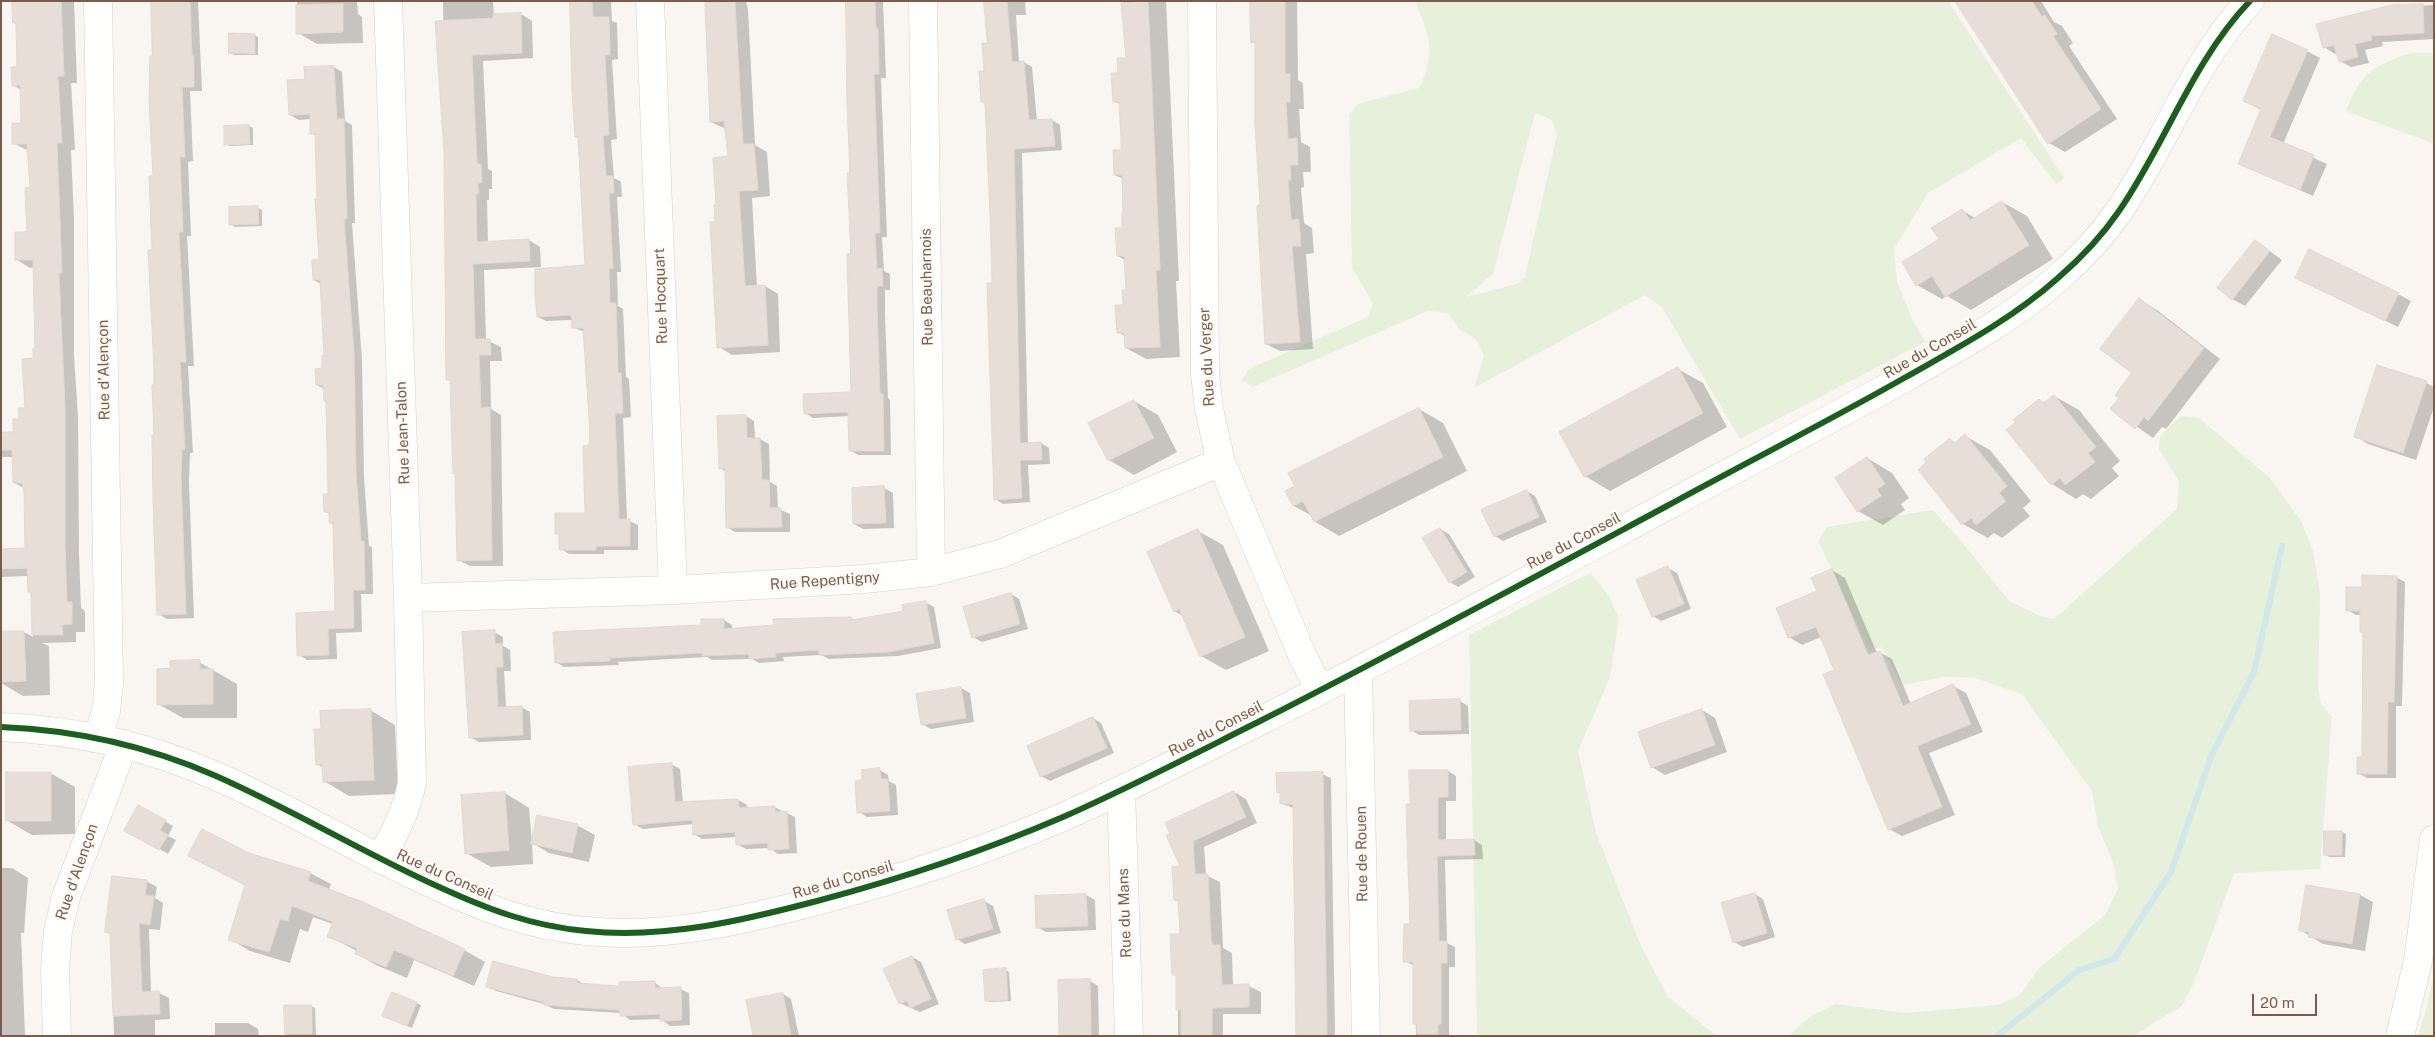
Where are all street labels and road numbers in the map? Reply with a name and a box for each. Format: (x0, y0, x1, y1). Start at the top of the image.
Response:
street label: Rue Beauharnois (917, 228, 937, 346)
street label: Rue Hocquart (650, 248, 672, 344)
street label: Rue du Verger (1195, 307, 1219, 407)
street label: Rue du Conseil (1880, 315, 1980, 383)
street label: Rue d'Alençon (94, 320, 114, 420)
street label: Rue Jean-Talon (392, 381, 414, 485)
street label: Rue du Conseil (1524, 509, 1624, 573)
street label: Rue Repentigny (769, 568, 881, 594)
street label: Rue du Conseil (1166, 697, 1266, 761)
street label: Rue de Rouen (1352, 806, 1372, 902)
street label: Rue d'Alençon (52, 821, 102, 923)
street label: Rue du Conseil (394, 846, 496, 904)
street label: Rue du Conseil (791, 857, 895, 903)
street label: Rue du Mans (1114, 868, 1136, 958)

